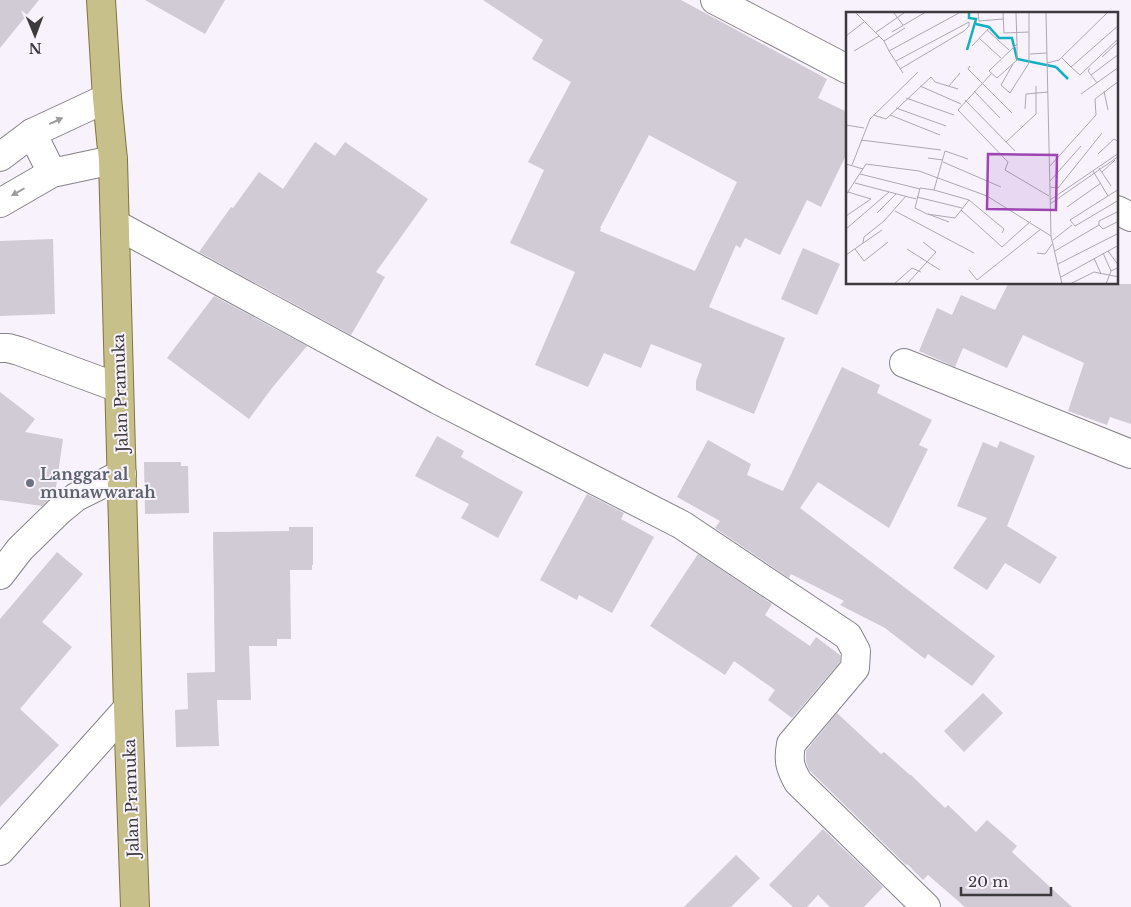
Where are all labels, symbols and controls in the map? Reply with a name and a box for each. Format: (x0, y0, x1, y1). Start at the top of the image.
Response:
north arrow (10, 10, 60, 60)
inset map (846, 12, 1118, 285)
text: N (28, 39, 42, 57)
one-way arrow (48, 117, 63, 126)
one-way arrow (12, 188, 25, 197)
street label: Jalan Pramuka (108, 333, 132, 455)
place label: Langgar al munawwarah (40, 464, 156, 502)
marker: Langgar al munawwarah (24, 477, 36, 489)
street label: Jalan Pramuka (119, 738, 143, 860)
scale bar (961, 864, 1051, 896)
text: 20 m (968, 872, 1008, 891)

